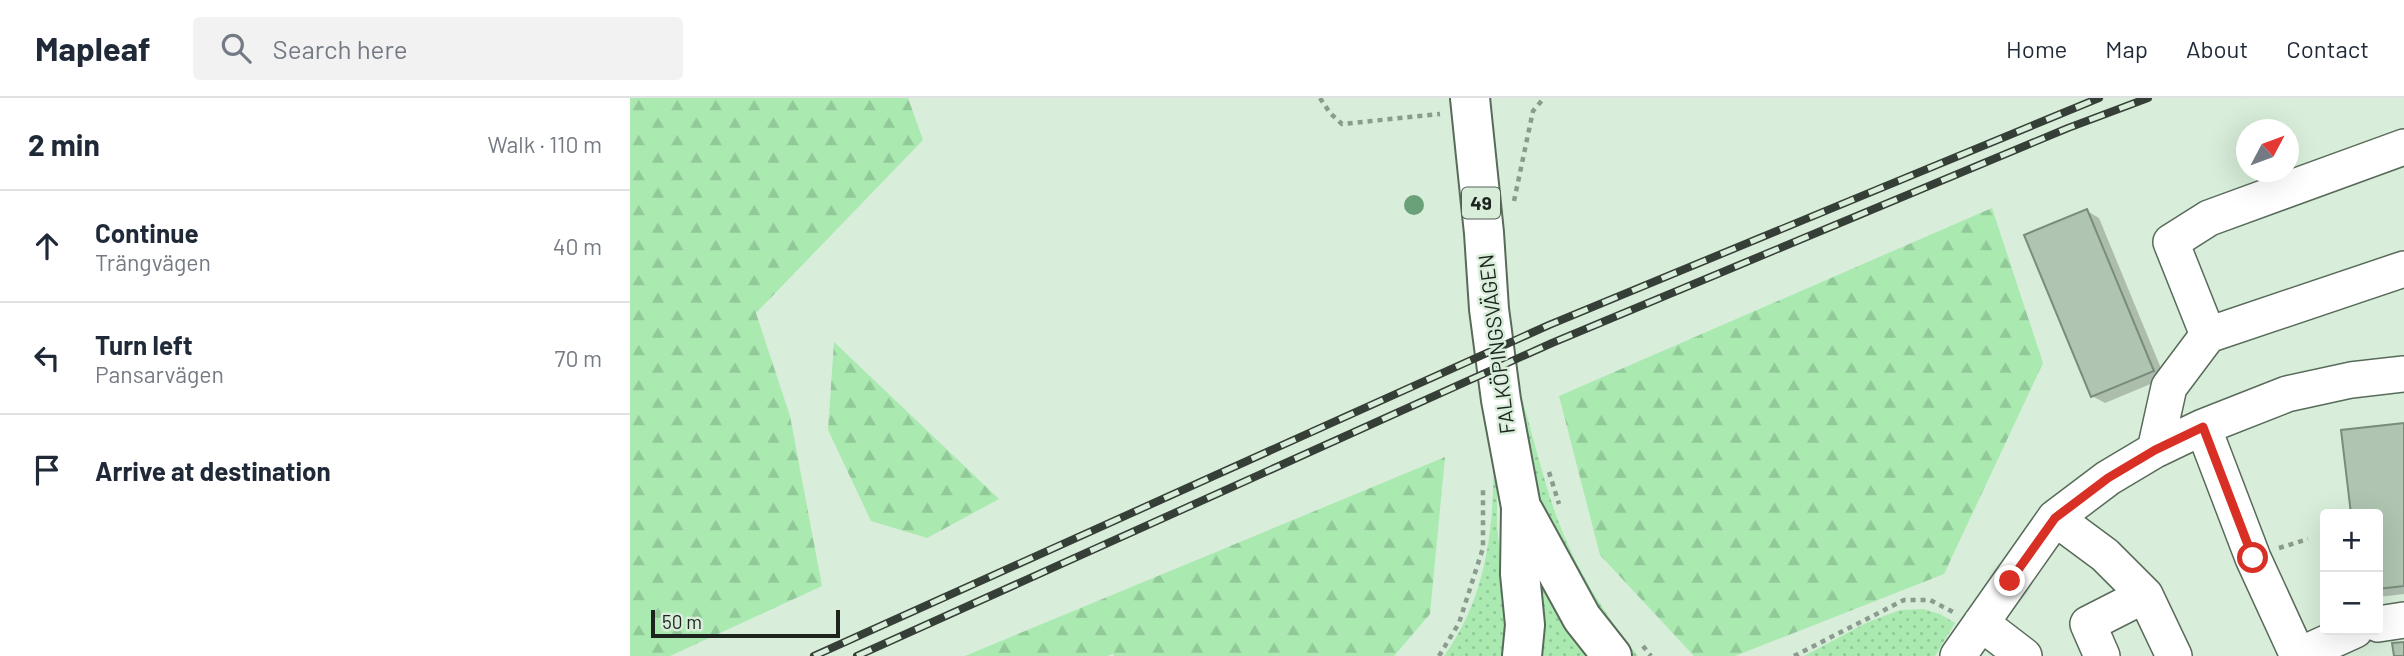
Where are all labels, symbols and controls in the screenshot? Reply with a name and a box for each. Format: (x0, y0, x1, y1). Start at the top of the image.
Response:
search box (193, 17, 683, 80)
text: Mapleaf (35, 28, 151, 68)
icon: search (217, 29, 255, 67)
text: Search here (273, 33, 408, 64)
text: Home (2006, 34, 2067, 63)
text: Map (2105, 34, 2148, 63)
text: About (2186, 34, 2248, 63)
text: Contact (2286, 34, 2369, 63)
north arrow (2236, 119, 2299, 182)
text: 2 min (28, 126, 100, 162)
text: Walk · 110 m (488, 130, 602, 158)
road number: 49 (1462, 188, 1500, 218)
text: Continue (95, 217, 199, 248)
icon: ahead (28, 227, 66, 265)
text: 40 m (553, 232, 602, 260)
text: Trängvägen (95, 248, 211, 276)
street label: FALKÖPINGSVÄGEN (1472, 253, 1519, 435)
text: Turn left (95, 329, 193, 360)
icon: left (28, 339, 66, 377)
text: 70 m (555, 344, 602, 372)
text: Pansarvägen (95, 360, 224, 388)
icon: arrive (28, 451, 66, 489)
text: Arrive at destination (95, 455, 331, 486)
map controls (2320, 509, 2383, 635)
button: + (2320, 509, 2383, 572)
route start (2237, 542, 2268, 573)
route end (1994, 565, 2025, 596)
button: − (2320, 572, 2383, 635)
scale bar (651, 607, 840, 639)
text: 50 m (662, 610, 702, 633)

